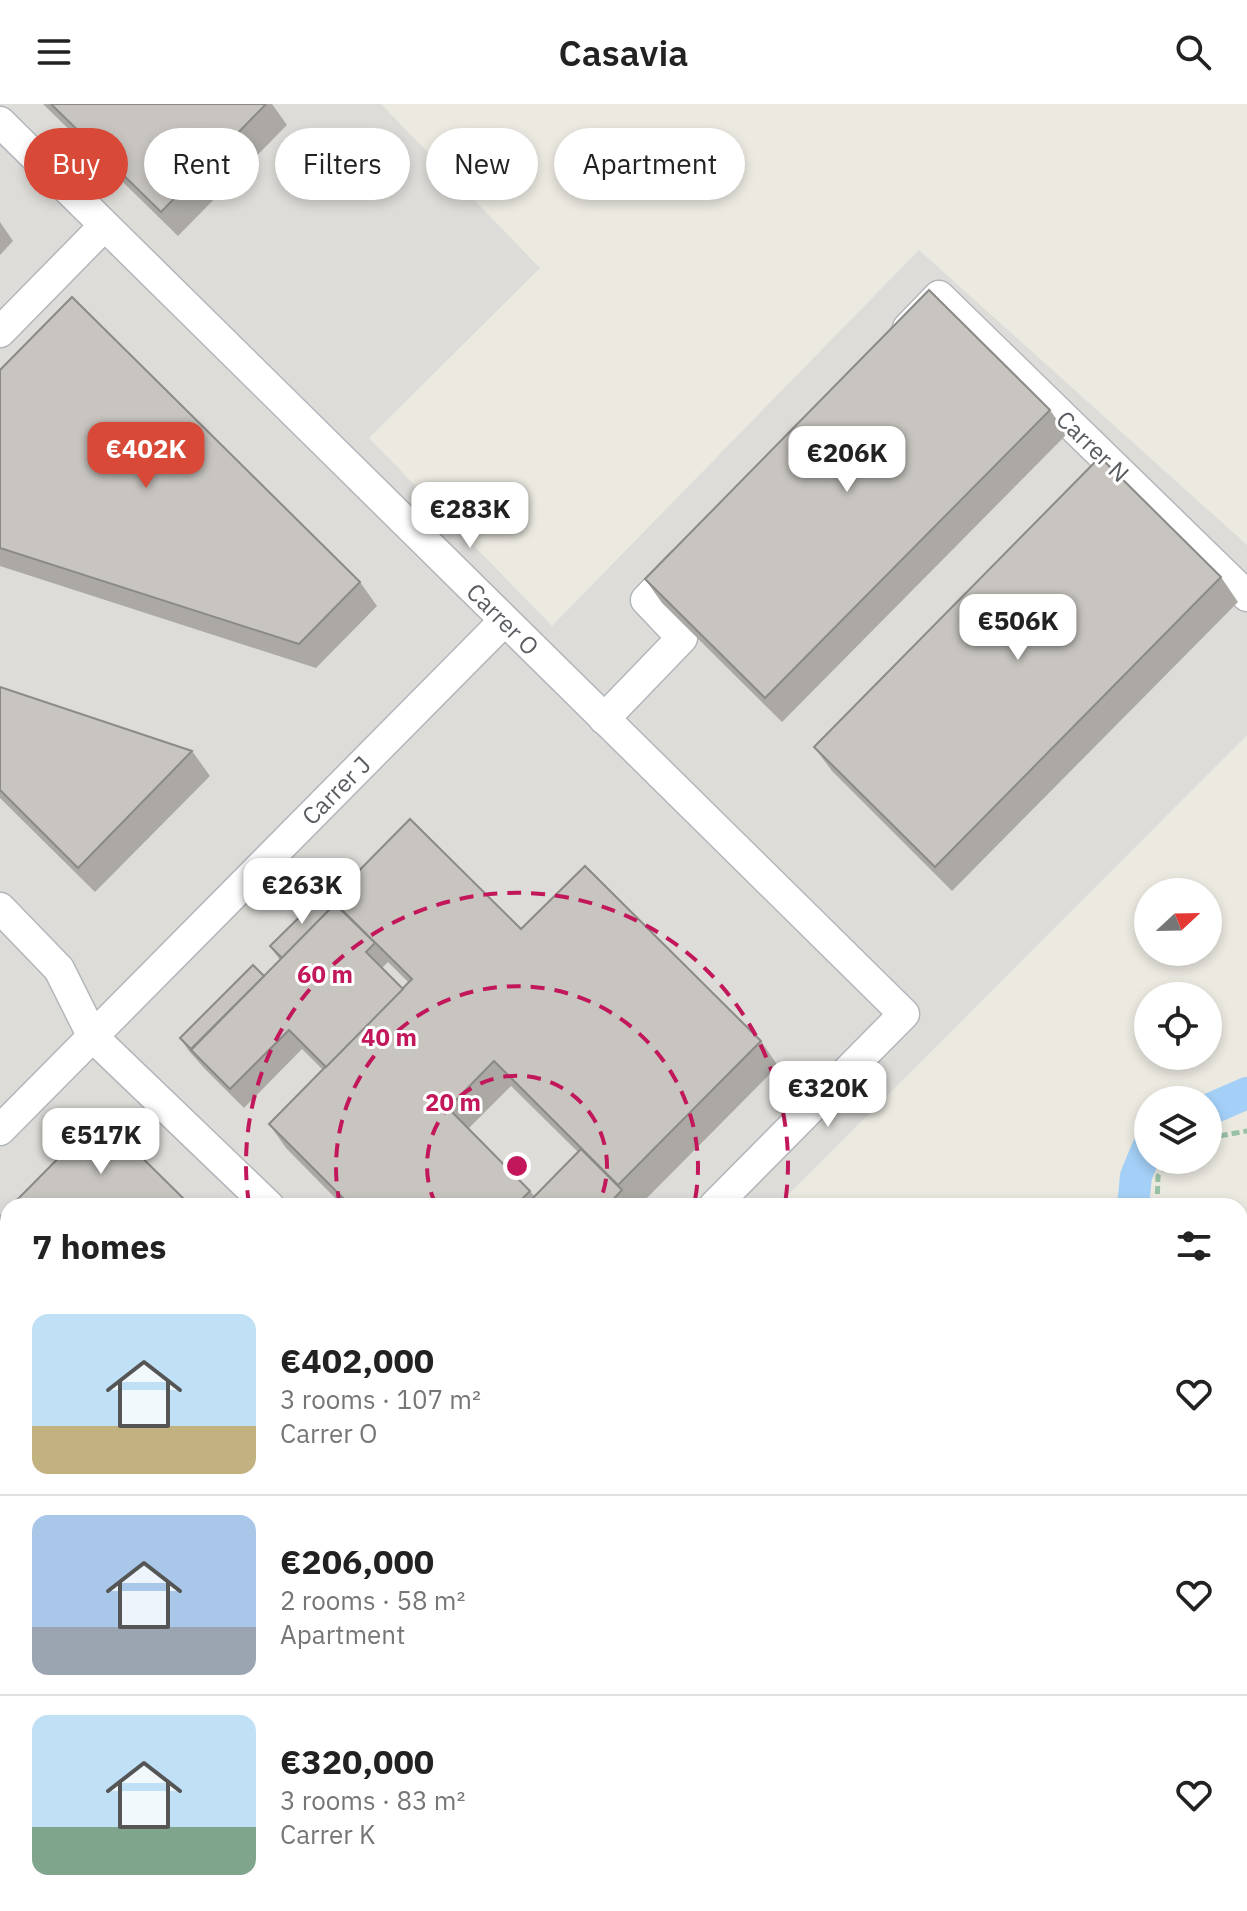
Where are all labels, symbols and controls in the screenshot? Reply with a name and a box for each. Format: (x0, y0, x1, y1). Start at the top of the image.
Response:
text: Casavia (559, 29, 688, 76)
icon: menu (32, 30, 76, 74)
icon: search (1171, 30, 1215, 74)
chip: Buy (24, 128, 128, 200)
chip: Rent (144, 128, 259, 200)
chip: Filters (275, 128, 410, 200)
chip: New (426, 128, 538, 200)
chip: Apartment (554, 128, 745, 200)
street label: Carrer N (1050, 403, 1136, 489)
pin: €402K (90, 422, 202, 490)
pin: €206K (791, 426, 903, 494)
text: €402K (105, 431, 187, 465)
text: €206K (806, 435, 888, 469)
pin: €283K (414, 482, 526, 550)
text: €283K (429, 491, 511, 525)
street label: Carrer O (460, 576, 546, 662)
pin: €506K (962, 594, 1074, 662)
text: €506K (977, 603, 1059, 637)
street label: Carrer J (295, 749, 377, 831)
pin: €263K (246, 858, 358, 926)
text: €263K (261, 867, 343, 901)
north arrow (1134, 878, 1222, 966)
map controls (1134, 878, 1222, 1174)
text: 60 m (297, 958, 353, 990)
button: locate (1134, 982, 1222, 1070)
text: 40 m (361, 1021, 417, 1053)
pin: €320K (772, 1061, 884, 1129)
text: €320K (787, 1070, 869, 1104)
text: 20 m (425, 1086, 481, 1118)
button: layers (1134, 1086, 1222, 1174)
pin: €517K (45, 1108, 157, 1176)
text: €517K (60, 1117, 142, 1151)
centre of rings (503, 1152, 531, 1180)
text: 7 homes (32, 1224, 167, 1268)
icon: filters (1172, 1224, 1216, 1268)
text: €402,000 (280, 1338, 434, 1382)
icon: home (96, 1346, 192, 1442)
icon: heart (1172, 1372, 1216, 1416)
text: 3 rooms · 107 m² (280, 1382, 481, 1416)
text: Carrer O (280, 1416, 377, 1450)
text: €206,000 (280, 1539, 434, 1583)
icon: home (96, 1547, 192, 1643)
icon: heart (1172, 1573, 1216, 1617)
text: 2 rooms · 58 m² (280, 1583, 465, 1617)
text: Apartment (280, 1617, 405, 1651)
text: €320,000 (280, 1739, 434, 1783)
icon: home (96, 1747, 192, 1843)
icon: heart (1172, 1773, 1216, 1817)
text: 3 rooms · 83 m² (280, 1783, 465, 1817)
text: Carrer K (280, 1817, 375, 1851)

